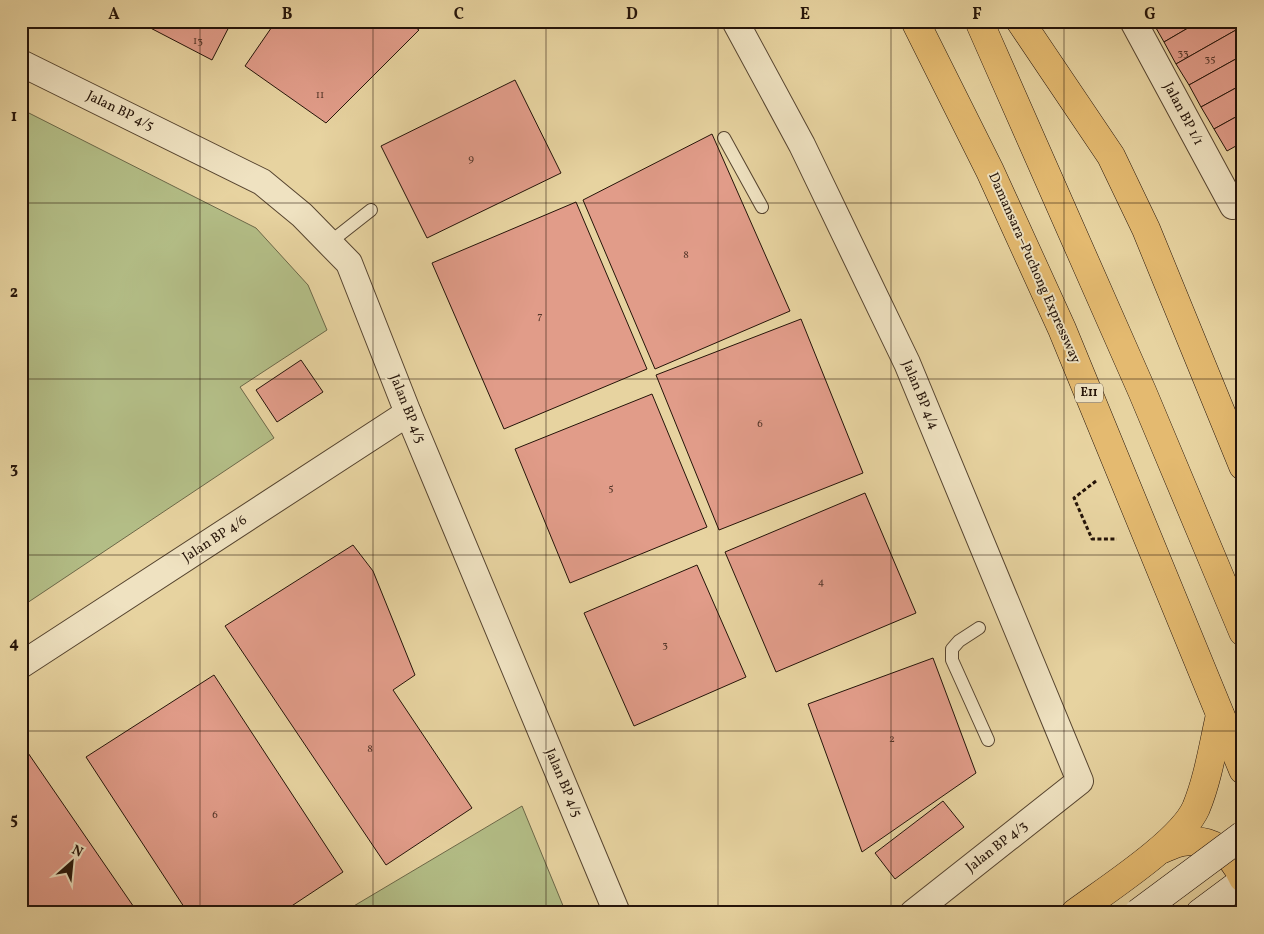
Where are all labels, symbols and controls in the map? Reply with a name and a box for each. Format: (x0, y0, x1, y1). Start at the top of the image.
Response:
text: A (108, 4, 120, 26)
text: B (282, 4, 293, 26)
text: C (454, 4, 464, 26)
text: D (626, 4, 638, 26)
text: E (800, 4, 810, 26)
text: F (972, 4, 982, 26)
text: G (1144, 4, 1156, 26)
house number: 13 (193, 34, 203, 49)
house number: 33 (1177, 46, 1189, 61)
house number: 35 (1205, 52, 1215, 67)
street label: Jalan BP 1/1 (1158, 79, 1208, 149)
street label: Jalan BP 4/5 (83, 86, 157, 136)
house number: 11 (316, 88, 324, 103)
text: 1 (11, 106, 17, 128)
house number: 9 (468, 152, 474, 167)
street label: Damansara–Puchong Expressway (983, 170, 1085, 367)
house number: 8 (683, 248, 689, 263)
text: 2 (10, 282, 18, 304)
house number: 7 (537, 309, 543, 324)
street label: Jalan BP 4/4 (897, 357, 943, 433)
street label: Jalan BP 4/5 (385, 372, 429, 446)
road number: E11 (1075, 383, 1103, 402)
house number: 6 (757, 417, 763, 432)
text: 3 (10, 458, 18, 480)
house number: 5 (608, 481, 614, 496)
street label: Jalan BP 4/6 (179, 511, 251, 567)
house number: 4 (818, 575, 825, 590)
text: 4 (9, 633, 19, 655)
house number: 3 (662, 638, 668, 653)
house number: 2 (889, 732, 895, 747)
house number: 8 (367, 742, 373, 757)
street label: Jalan BP 4/5 (540, 746, 586, 820)
house number: 6 (212, 808, 218, 823)
text: 5 (10, 809, 18, 831)
street label: Jalan BP 4/3 (962, 817, 1032, 877)
north arrow (48, 836, 98, 886)
text: N (68, 841, 86, 863)

